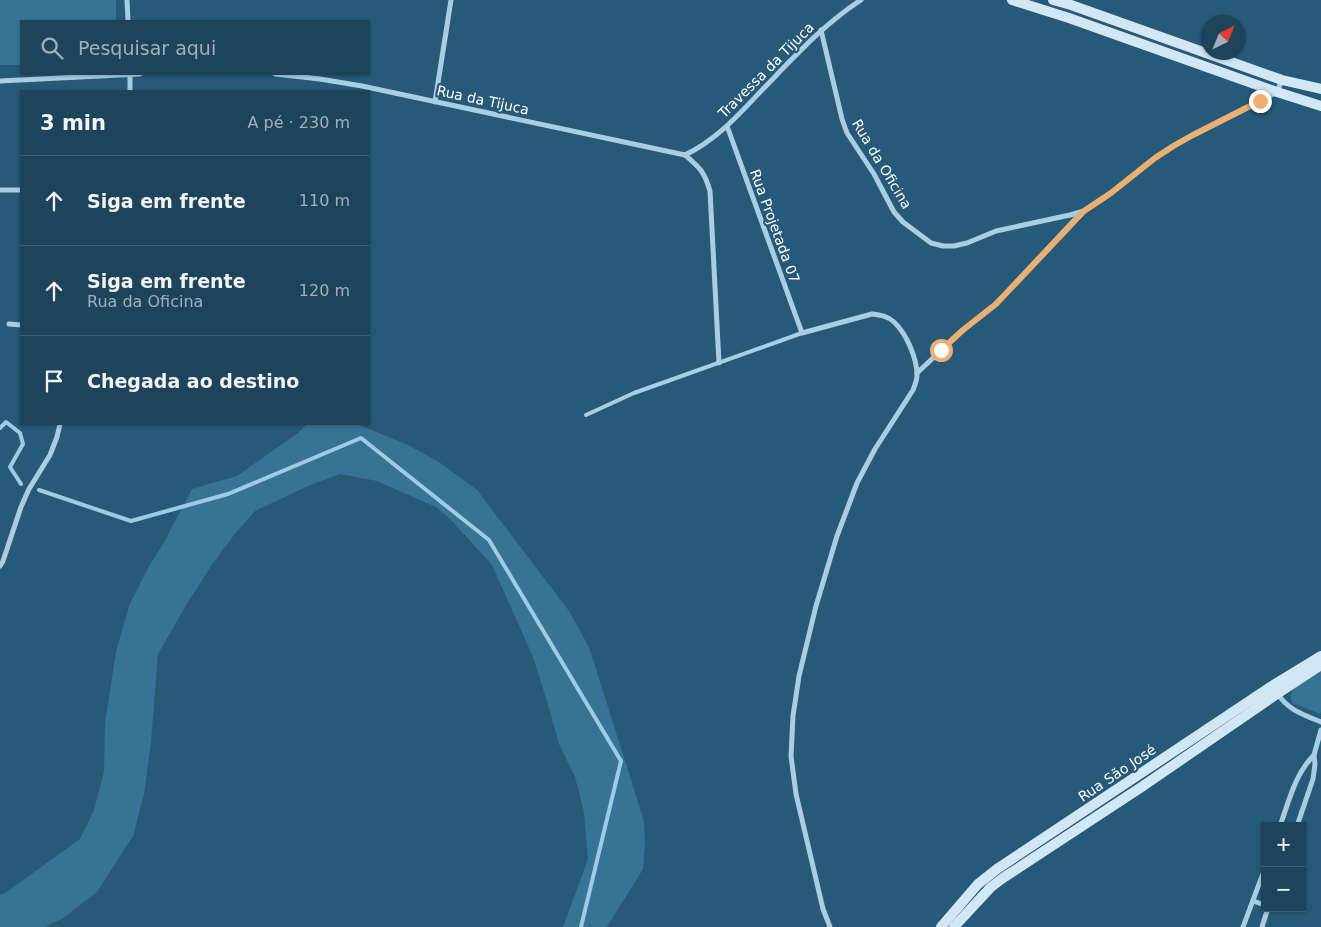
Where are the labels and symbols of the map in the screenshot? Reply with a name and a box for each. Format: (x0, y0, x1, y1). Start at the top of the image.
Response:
north arrow (1201, 15, 1246, 60)
street label: Travessa da Tijuca (714, 19, 817, 122)
street label: Rua da Tijuca (435, 82, 531, 118)
route end (1249, 90, 1272, 113)
street label: Rua da Oficina (849, 116, 915, 212)
street label: Rua Projetada 07 (747, 167, 803, 285)
route start (930, 339, 953, 362)
street label: Rua São José (1075, 741, 1159, 805)

